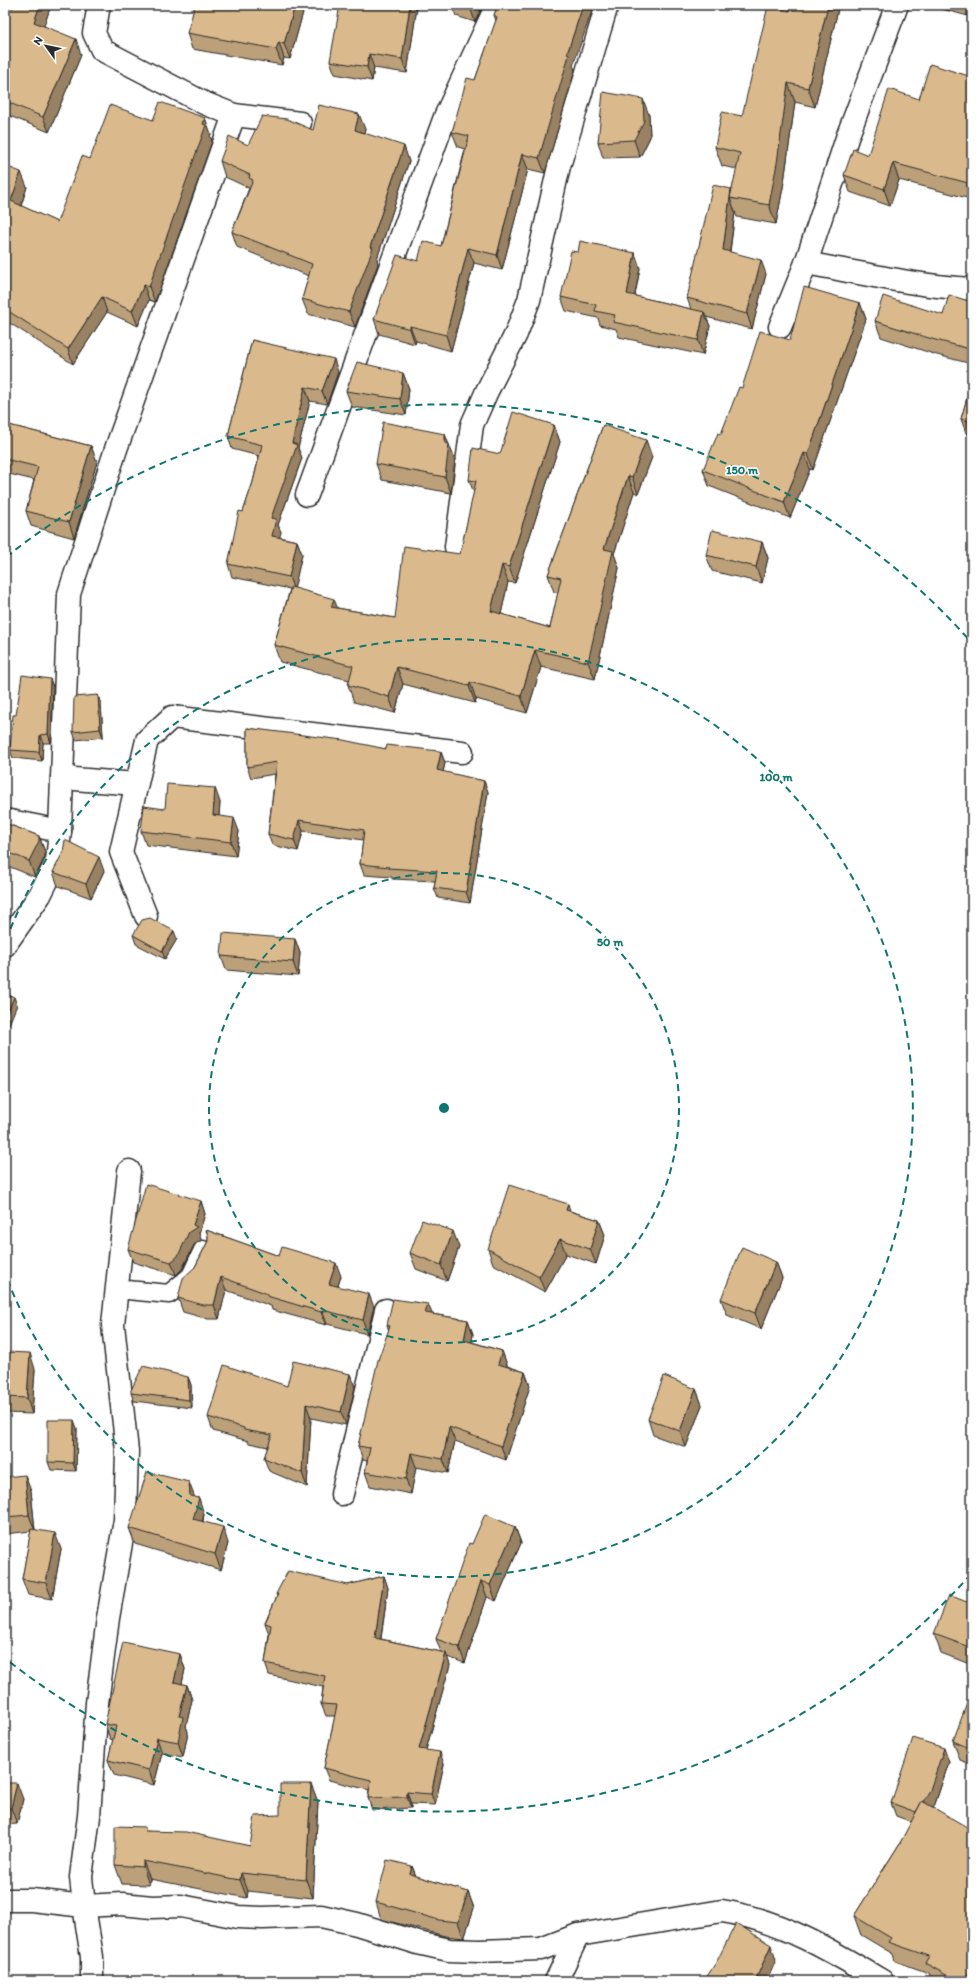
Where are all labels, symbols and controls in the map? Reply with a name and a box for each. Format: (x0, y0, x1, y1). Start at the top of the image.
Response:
north arrow (26, 26, 66, 66)
text: N (31, 34, 46, 47)
text: 150 m (726, 463, 759, 477)
text: 100 m (759, 770, 793, 784)
text: 50 m (597, 935, 624, 949)
centre of rings (437, 1101, 451, 1115)

